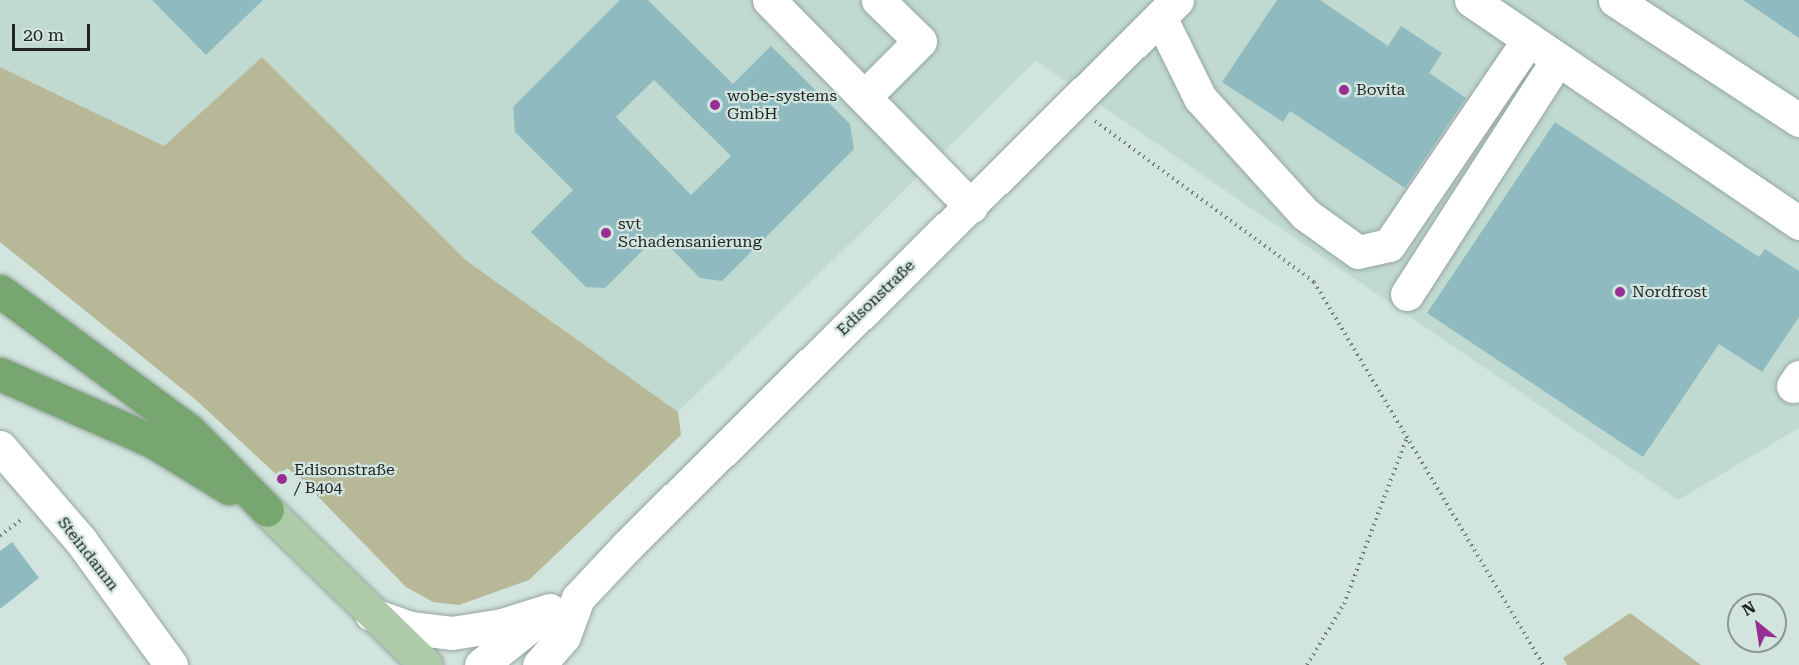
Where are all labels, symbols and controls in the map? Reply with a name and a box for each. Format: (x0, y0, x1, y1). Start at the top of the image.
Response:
scale bar (15, 12, 93, 50)
text: 20 m (23, 24, 64, 45)
place label: Bovita (1356, 80, 1405, 100)
marker: Bovita (1337, 83, 1351, 97)
place label: wobe-systems GmbH (727, 86, 837, 124)
marker: wobe-systems GmbH (708, 98, 722, 112)
place label: svt Schadensanierung (618, 214, 762, 252)
marker: svt Schadensanierung (599, 226, 613, 240)
street label: Edisonstraße (833, 256, 919, 340)
place label: Nordfrost (1632, 282, 1707, 302)
marker: Nordfrost (1613, 285, 1627, 299)
place label: Edisonstraße / B404 (294, 460, 395, 498)
marker: Edisonstraße / B404 (275, 472, 289, 486)
street label: Steindamm (53, 513, 123, 595)
north arrow (1727, 593, 1787, 653)
text: N (1739, 597, 1759, 620)

